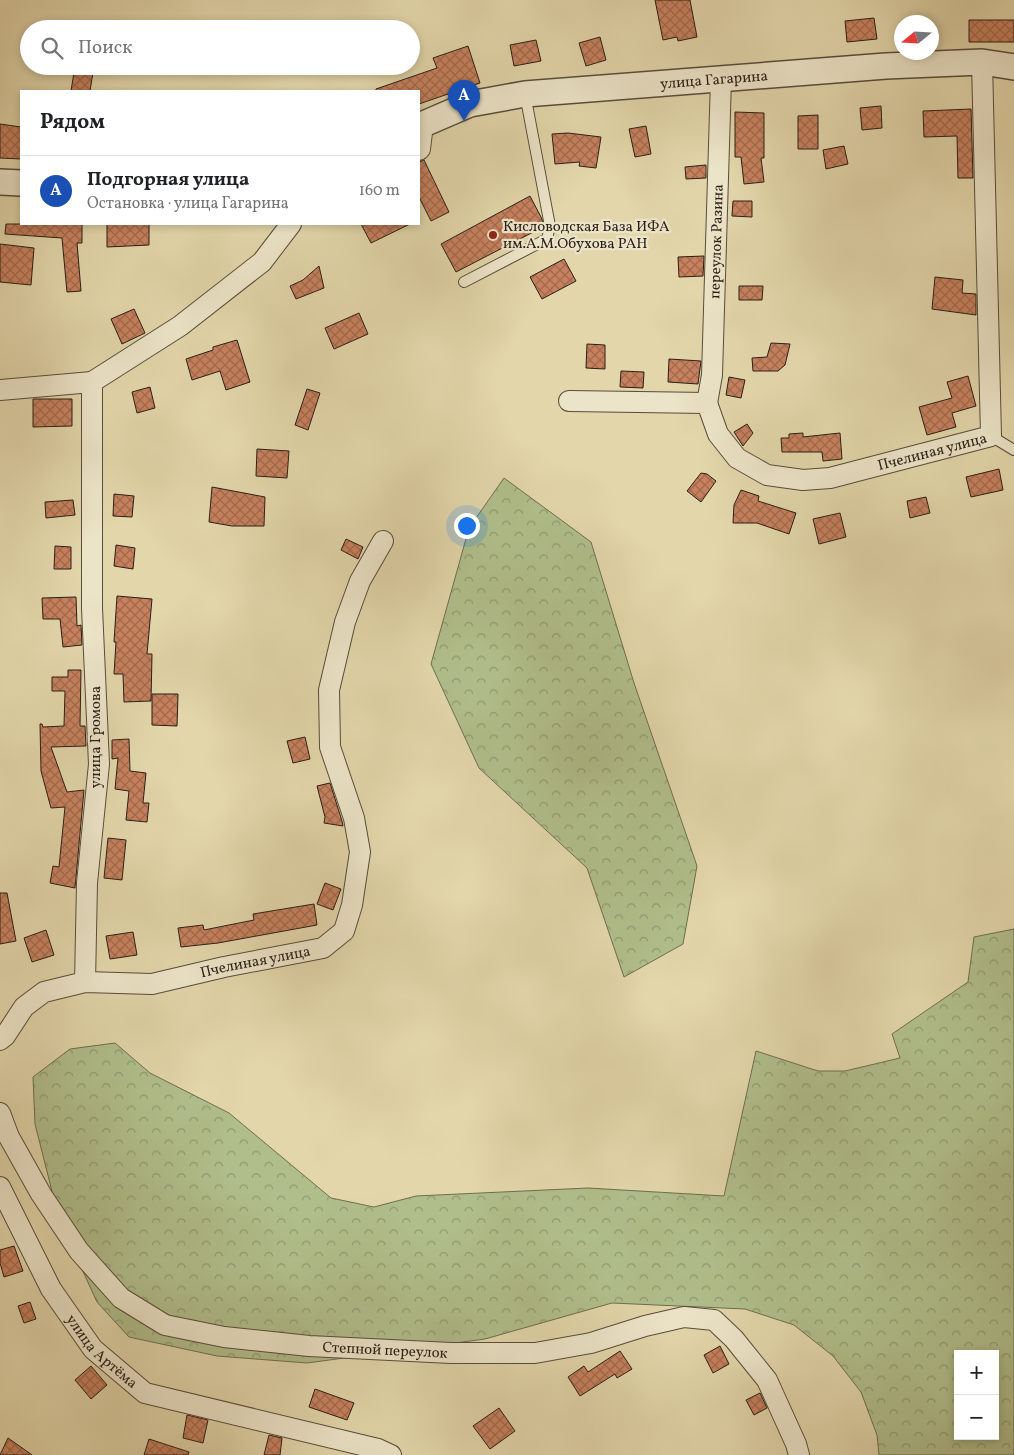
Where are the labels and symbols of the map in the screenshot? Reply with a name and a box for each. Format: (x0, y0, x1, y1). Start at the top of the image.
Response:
north arrow (894, 15, 939, 60)
street label: улица Гагарина (660, 66, 769, 95)
pin: A (448, 80, 480, 121)
street label: переулок Разина (705, 184, 730, 299)
place label: Кисловодская База ИФА им.А.М.Обухова РАН (503, 217, 670, 255)
marker: Кисловодская База ИФА им.А.М.Обухова РАН (487, 229, 499, 241)
street label: Пчелиная улица (876, 428, 989, 477)
your location (454, 513, 480, 539)
street label: улица Громова (86, 686, 107, 788)
street label: Пчелиная улица (198, 942, 313, 984)
street label: улица Артёма (60, 1311, 141, 1394)
street label: Степной переулок (322, 1338, 448, 1365)

